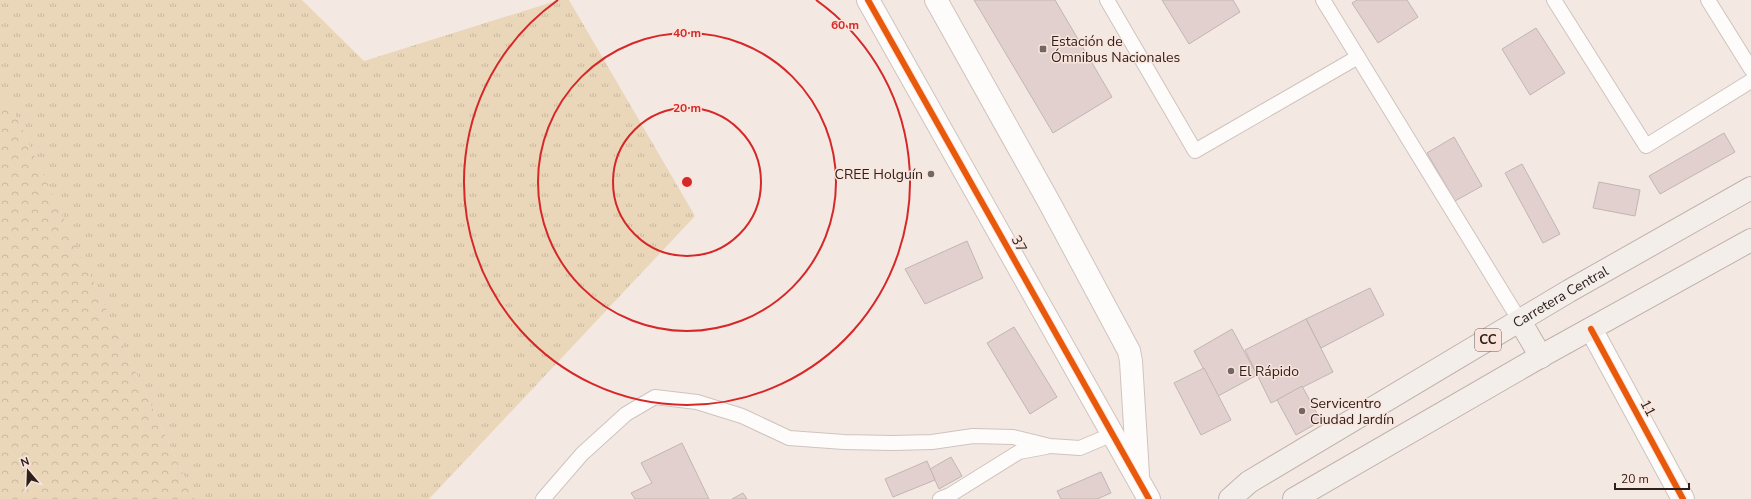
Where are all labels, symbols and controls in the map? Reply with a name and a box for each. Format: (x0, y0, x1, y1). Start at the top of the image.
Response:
text: 60 m (831, 17, 859, 33)
text: 40 m (673, 25, 701, 41)
place label: Estación de Ómnibus Nacionales (1051, 32, 1180, 67)
marker: Estación de Ómnibus Nacionales (1038, 44, 1048, 54)
text: 20 m (673, 100, 701, 116)
place label: CREE Holguín (835, 165, 923, 184)
marker: CREE Holguín (926, 169, 936, 179)
centre of rings (680, 175, 694, 189)
street label: 37 (1007, 232, 1031, 256)
street label: Carretera Central (1509, 261, 1613, 332)
road number: CC (1475, 329, 1501, 351)
place label: El Rápido (1239, 362, 1299, 381)
marker: El Rápido (1226, 366, 1236, 376)
place label: Servicentro Ciudad Jardín (1310, 394, 1394, 429)
street label: 11 (1636, 396, 1660, 420)
marker: Servicentro Ciudad Jardín (1297, 406, 1307, 416)
north arrow (8, 451, 48, 491)
text: N (19, 454, 31, 470)
scale bar (1615, 465, 1689, 491)
text: 20 m (1621, 471, 1649, 487)

